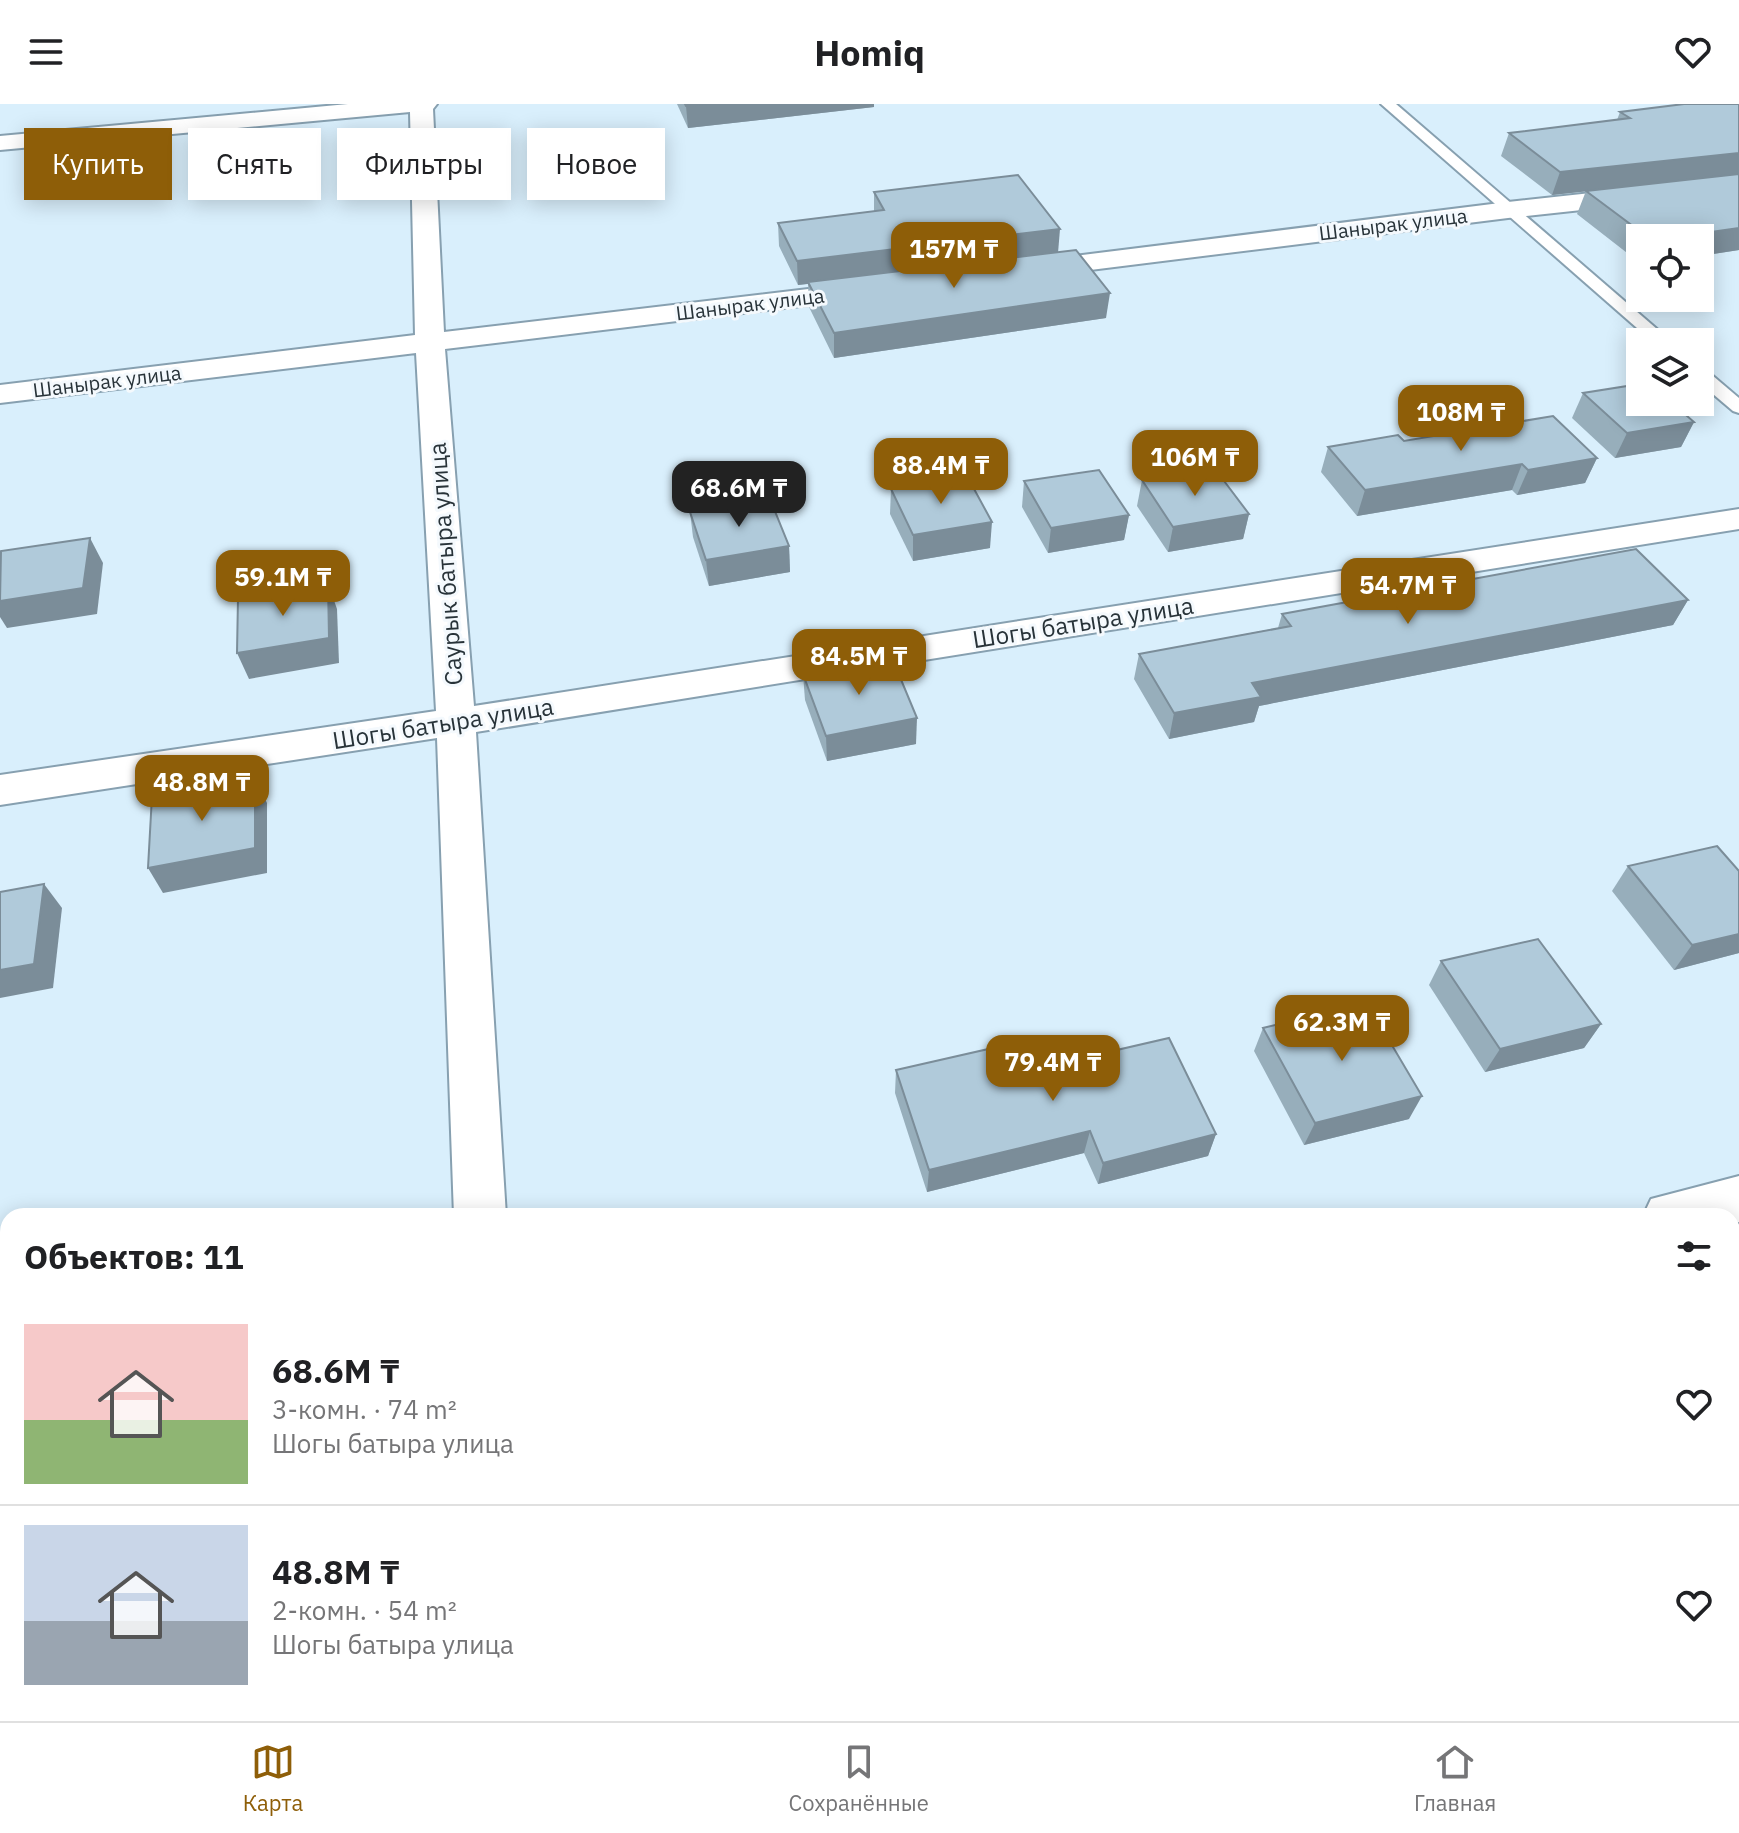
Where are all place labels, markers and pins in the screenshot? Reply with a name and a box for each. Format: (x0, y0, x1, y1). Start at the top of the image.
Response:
pin: 157M ₸ (889, 222, 1019, 290)
pin: 108M ₸ (1396, 385, 1526, 453)
pin: 106M ₸ (1130, 430, 1260, 498)
pin: 88.4M ₸ (867, 438, 1015, 506)
pin: 68.6M ₸ (665, 461, 813, 529)
pin: 59.1M ₸ (209, 550, 357, 618)
pin: 54.7M ₸ (1334, 558, 1482, 626)
pin: 84.5M ₸ (785, 629, 933, 697)
pin: 48.8M ₸ (128, 755, 276, 823)
pin: 62.3M ₸ (1268, 995, 1416, 1063)
pin: 79.4M ₸ (979, 1035, 1127, 1103)

